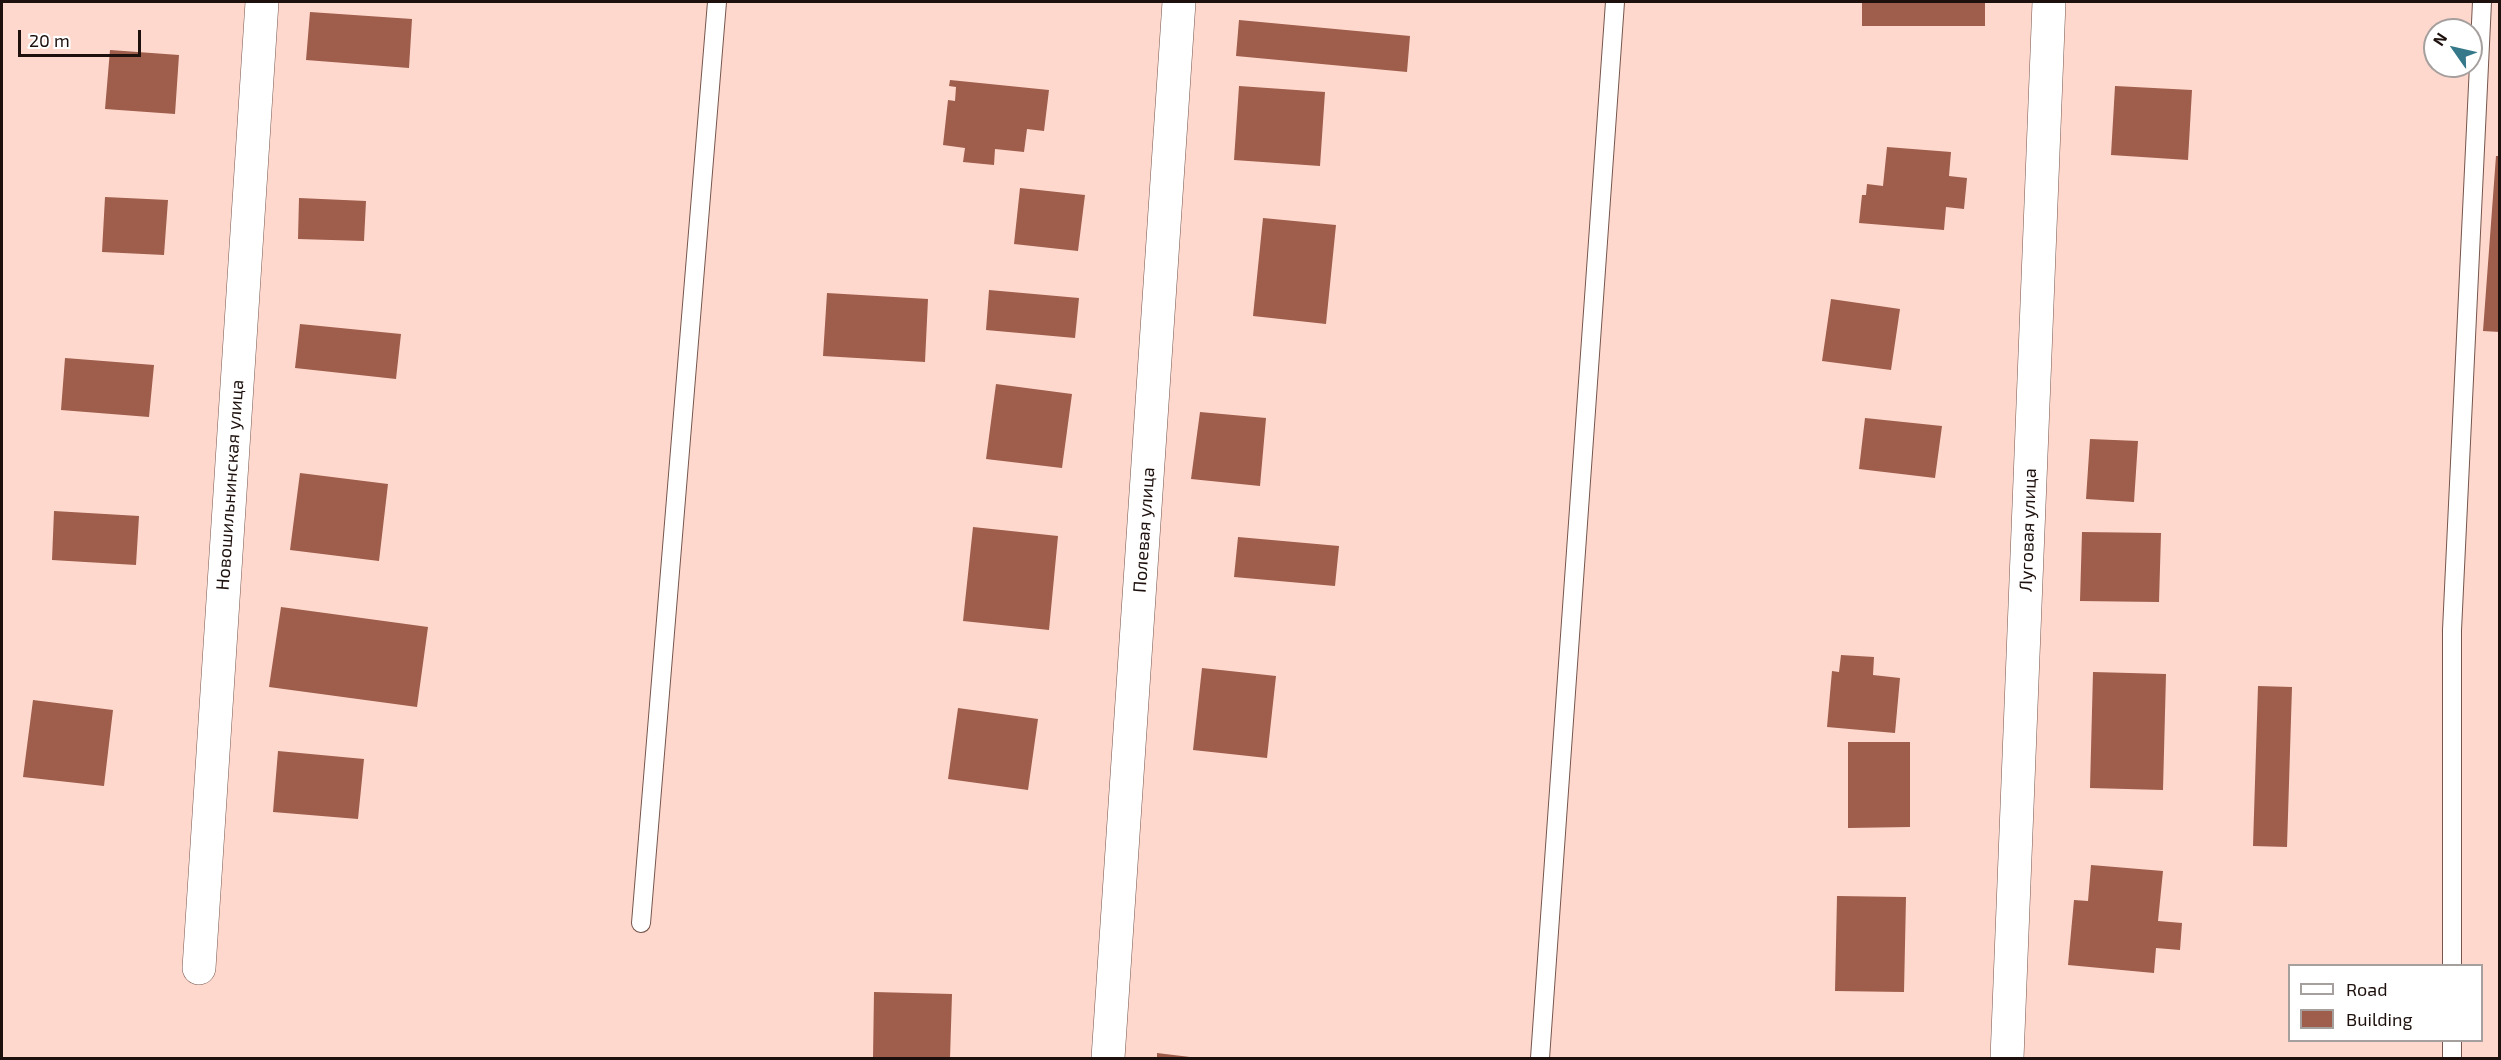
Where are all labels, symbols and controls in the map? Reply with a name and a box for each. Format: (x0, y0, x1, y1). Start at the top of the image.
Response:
scale bar (21, 18, 144, 56)
north arrow (2423, 18, 2483, 78)
text: 20 m (29, 29, 70, 51)
text: N (2428, 29, 2450, 49)
street label: Новошильнинская улица (212, 379, 248, 591)
street label: Полевая улица (1129, 466, 1159, 594)
street label: Луговая улица (2015, 468, 2041, 592)
legend (2288, 964, 2483, 1042)
text: Road (2346, 978, 2387, 1000)
text: Building (2346, 1008, 2413, 1030)

